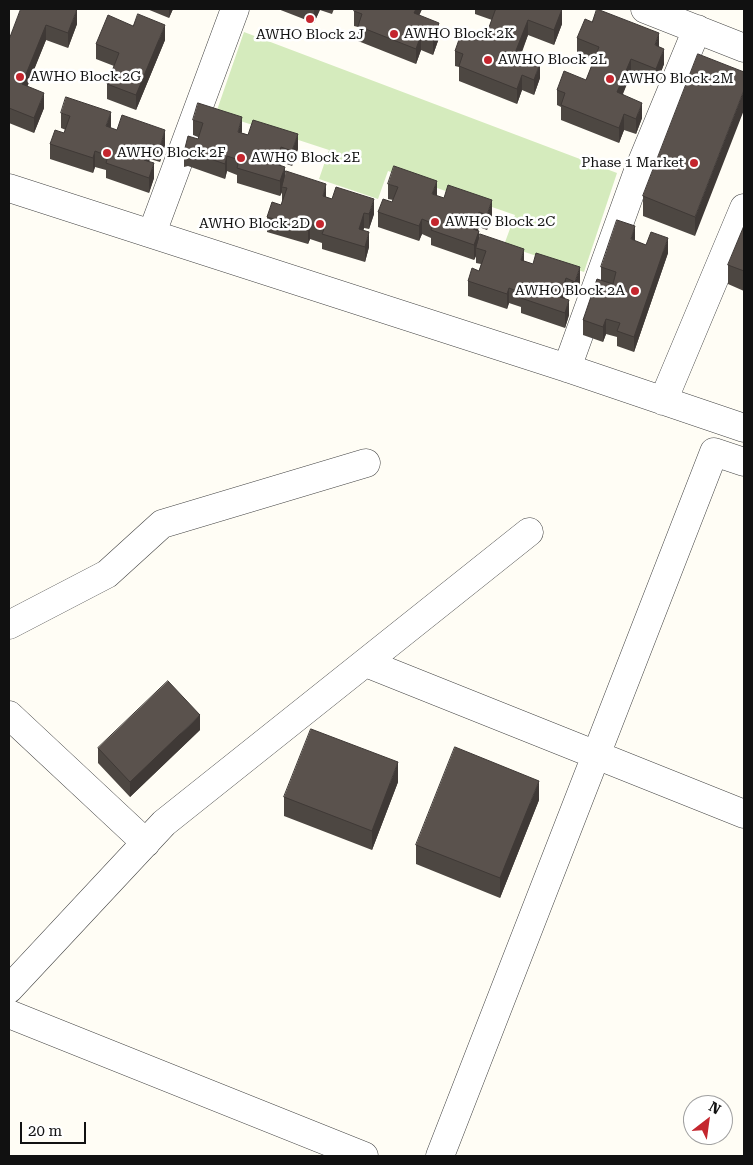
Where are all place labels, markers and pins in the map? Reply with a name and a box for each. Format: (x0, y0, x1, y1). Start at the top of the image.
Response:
marker: AWHO Block 2J (304, 13, 316, 25)
place label: AWHO Block 2K (404, 26, 514, 42)
place label: AWHO Block 2J (256, 27, 364, 43)
marker: AWHO Block 2K (388, 28, 400, 40)
place label: AWHO Block 2L (498, 52, 607, 68)
marker: AWHO Block 2L (482, 54, 494, 66)
place label: AWHO Block 2G (30, 69, 141, 85)
marker: AWHO Block 2G (14, 71, 26, 83)
place label: AWHO Block 2M (620, 71, 734, 87)
marker: AWHO Block 2M (604, 73, 616, 85)
place label: AWHO Block 2F (117, 145, 226, 161)
marker: AWHO Block 2F (101, 147, 113, 159)
place label: AWHO Block 2E (251, 150, 360, 166)
marker: AWHO Block 2E (235, 152, 247, 164)
place label: Phase 1 Market (581, 155, 684, 171)
marker: Phase 1 Market (688, 157, 700, 169)
place label: AWHO Block 2C (445, 214, 555, 230)
place label: AWHO Block 2D (199, 216, 310, 232)
marker: AWHO Block 2C (429, 216, 441, 228)
marker: AWHO Block 2D (314, 218, 326, 230)
place label: AWHO Block 2A (515, 283, 625, 299)
marker: AWHO Block 2A (629, 285, 641, 297)

